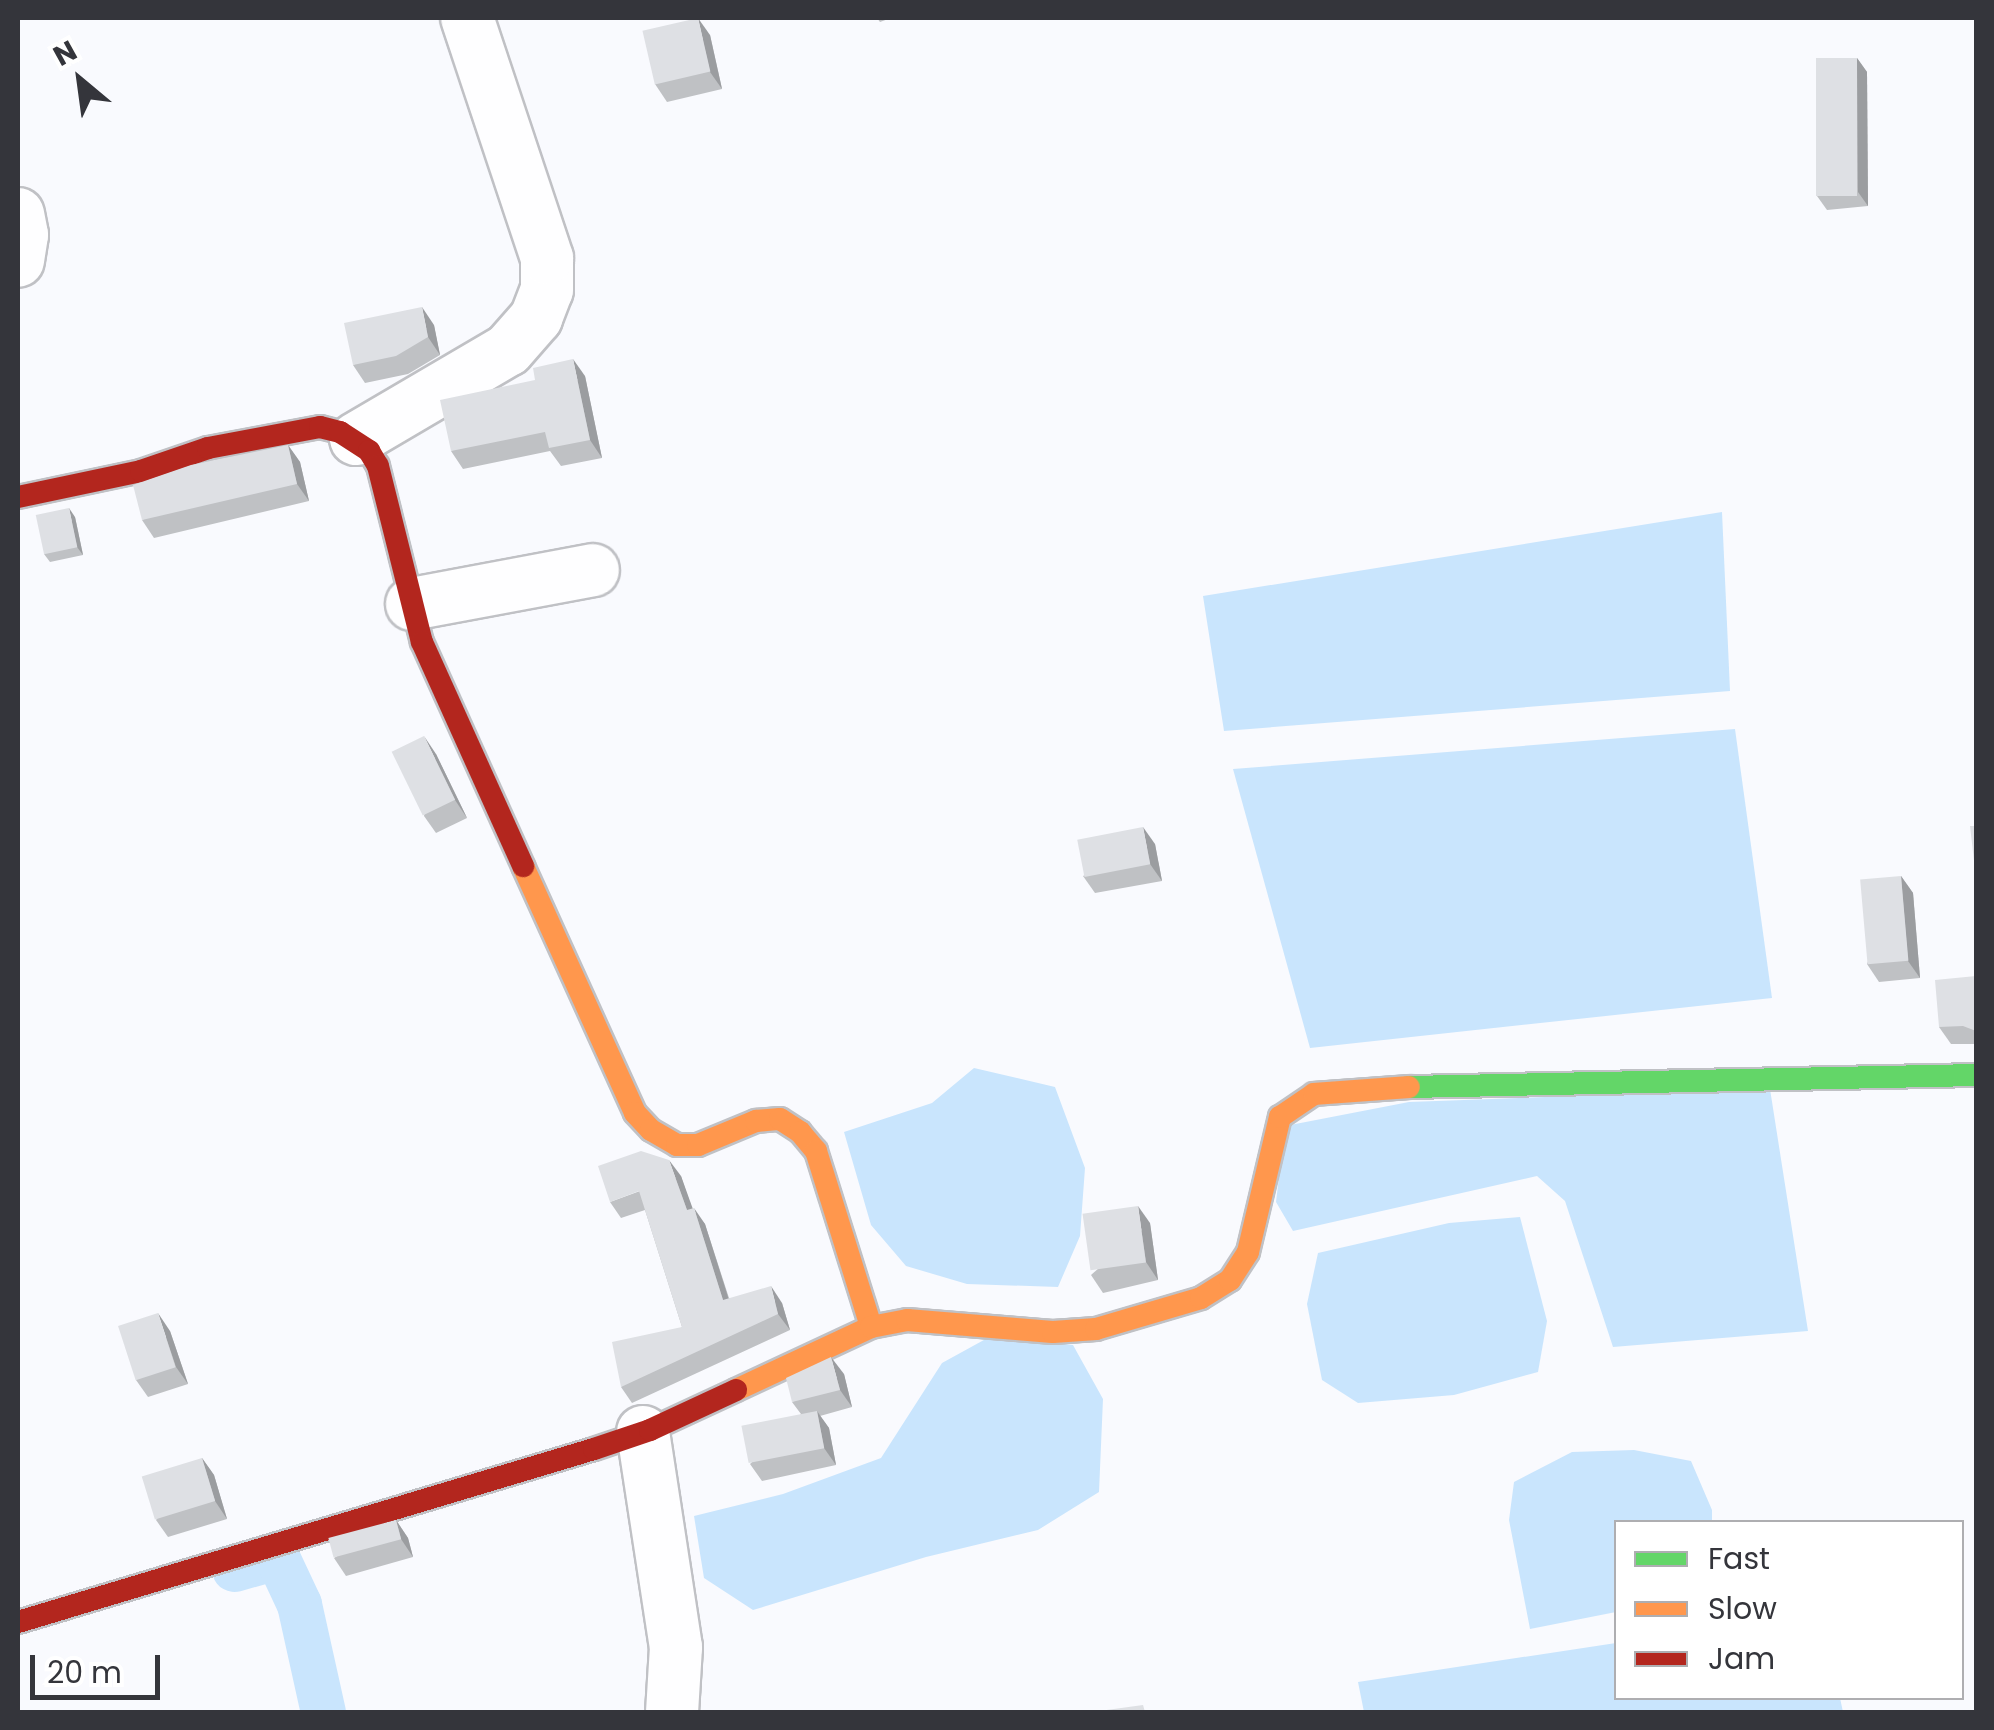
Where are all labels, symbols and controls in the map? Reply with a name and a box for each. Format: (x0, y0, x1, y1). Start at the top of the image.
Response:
north arrow (30, 30, 130, 130)
text: N (47, 31, 84, 75)
legend (1614, 1520, 1964, 1700)
text: Fast (1708, 1537, 1770, 1580)
text: Slow (1708, 1587, 1777, 1630)
scale bar (35, 1635, 165, 1697)
text: Jam (1708, 1637, 1775, 1680)
text: 20 m (47, 1651, 122, 1694)

